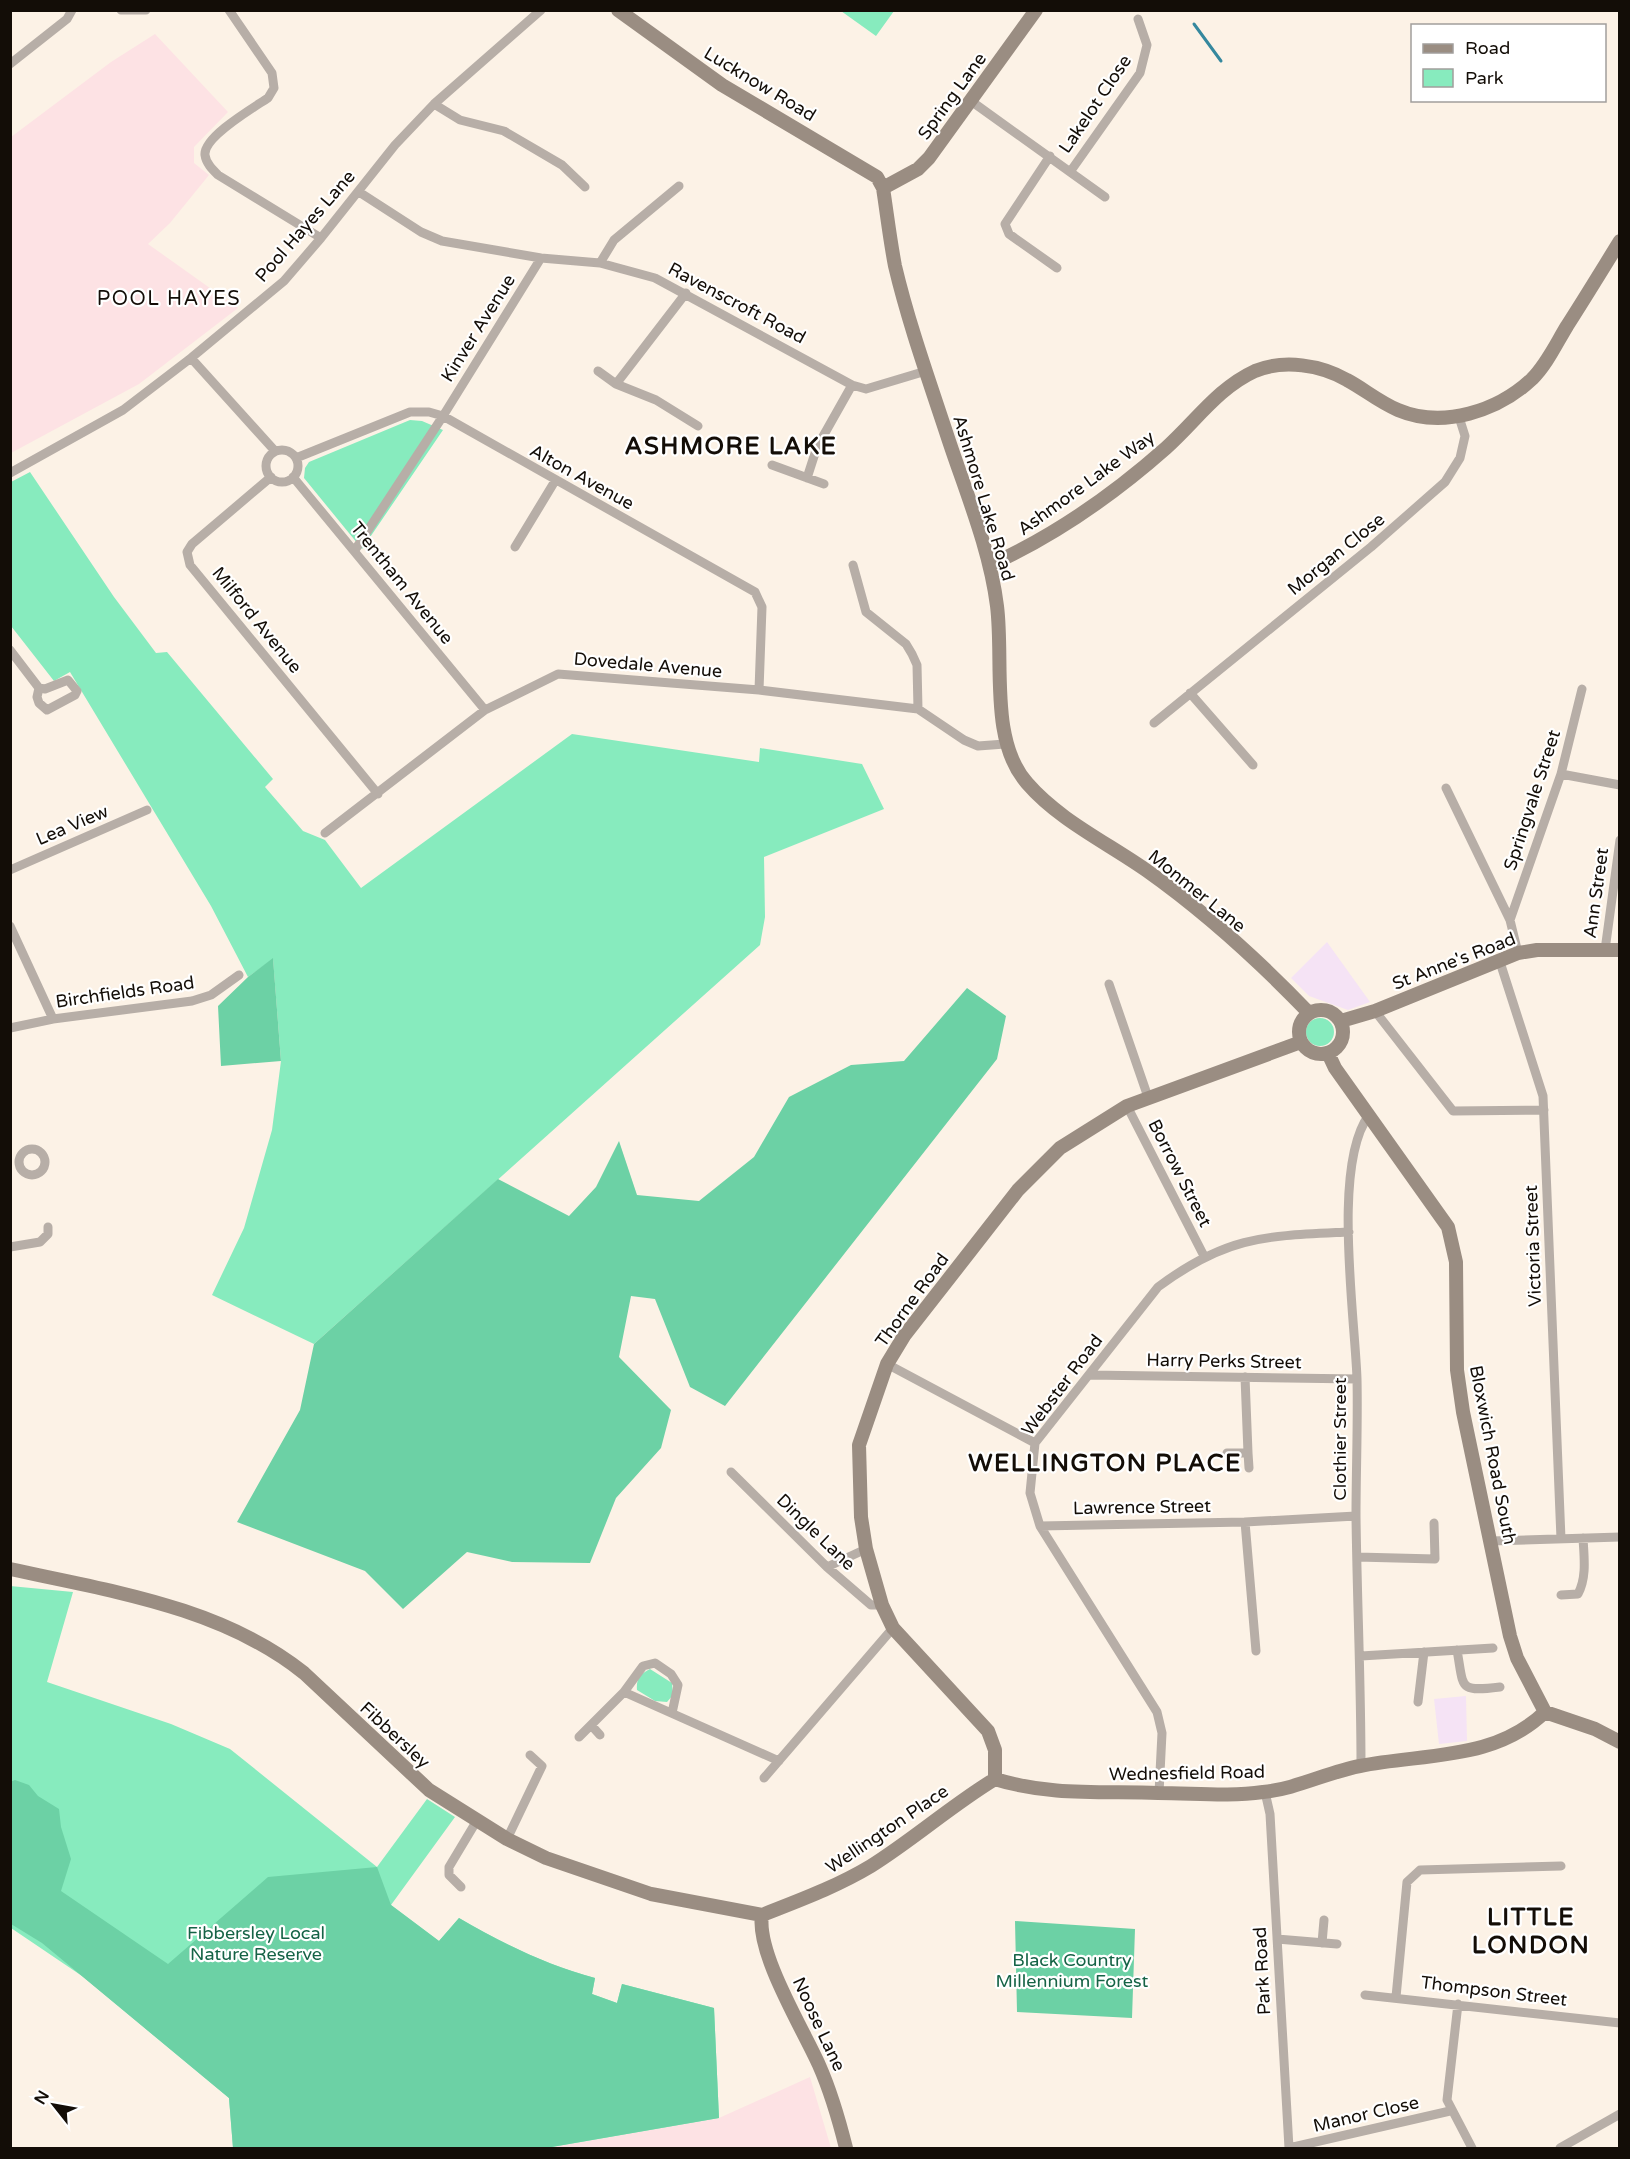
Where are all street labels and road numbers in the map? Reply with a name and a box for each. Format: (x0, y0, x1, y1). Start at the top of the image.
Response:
street label: Lucknow Road (700, 42, 820, 126)
street label: Spring Lane (913, 48, 991, 144)
street label: Lakelot Close (1054, 51, 1136, 157)
street label: Pool Hayes Lane (250, 166, 360, 286)
street label: Ravenscroft Road (664, 257, 810, 349)
street label: Kinver Avenue (436, 270, 520, 386)
street label: Ashmore Lake Road (948, 412, 1020, 584)
street label: Ashmore Lake Way (1013, 426, 1159, 540)
street label: Alton Avenue (526, 439, 638, 515)
street label: Morgan Close (1283, 508, 1389, 600)
street label: Trentham Avenue (346, 517, 458, 649)
street label: Milford Avenue (207, 562, 307, 678)
street label: Dovedale Avenue (573, 648, 723, 682)
street label: Springvale Street (1499, 727, 1565, 873)
street label: Lea View (32, 800, 112, 850)
street label: Monmer Lane (1144, 845, 1250, 937)
street label: Ann Street (1579, 846, 1613, 940)
street label: St Anne's Road (1389, 927, 1519, 995)
street label: Birchfields Road (54, 971, 196, 1013)
street label: Borrow Street (1143, 1115, 1217, 1231)
street label: Victoria Street (1520, 1185, 1546, 1307)
street label: Thorne Road (871, 1249, 953, 1351)
street label: Webster Road (1017, 1330, 1107, 1440)
street label: Harry Perks Street (1146, 1349, 1302, 1373)
street label: Bloxwich Road South (1465, 1363, 1521, 1547)
street label: Clothier Street (1329, 1377, 1351, 1501)
street label: Dingle Lane (772, 1489, 860, 1575)
street label: Lawrence Street (1073, 1495, 1211, 1519)
street label: Fibbersley (355, 1697, 435, 1773)
street label: Wednesfield Road (1109, 1761, 1265, 1785)
street label: Wellington Place (822, 1780, 952, 1878)
street label: Park Road (1249, 1926, 1275, 2016)
street label: Thompson Street (1420, 1971, 1569, 2011)
street label: Noose Lane (788, 1973, 850, 2075)
street label: Manor Close (1311, 2091, 1421, 2137)

